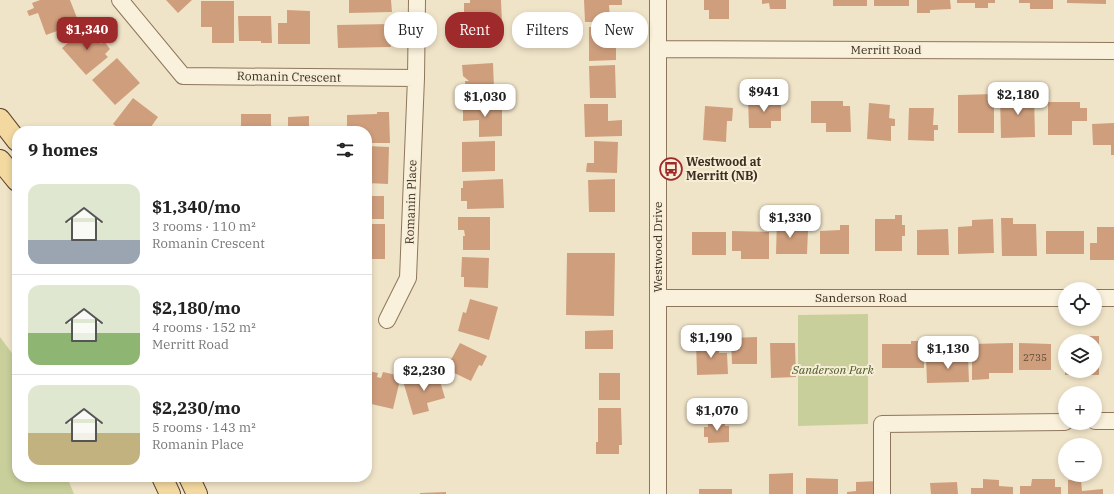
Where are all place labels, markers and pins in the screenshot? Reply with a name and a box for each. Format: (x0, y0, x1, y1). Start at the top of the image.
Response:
pin: $1,340 (54, 17, 120, 51)
pin: $941 (740, 79, 788, 113)
pin: $2,180 (985, 82, 1051, 116)
pin: $1,030 (452, 84, 518, 118)
place label: Westwood at Merritt (NB) (686, 154, 762, 183)
bus stop icon: Westwood at Merritt (NB) (658, 156, 684, 182)
pin: $1,330 (757, 205, 823, 239)
pin: $1,190 (678, 325, 744, 359)
pin: $1,130 (915, 336, 981, 370)
pin: $2,230 (391, 358, 457, 392)
pin: $1,070 (684, 398, 750, 432)

